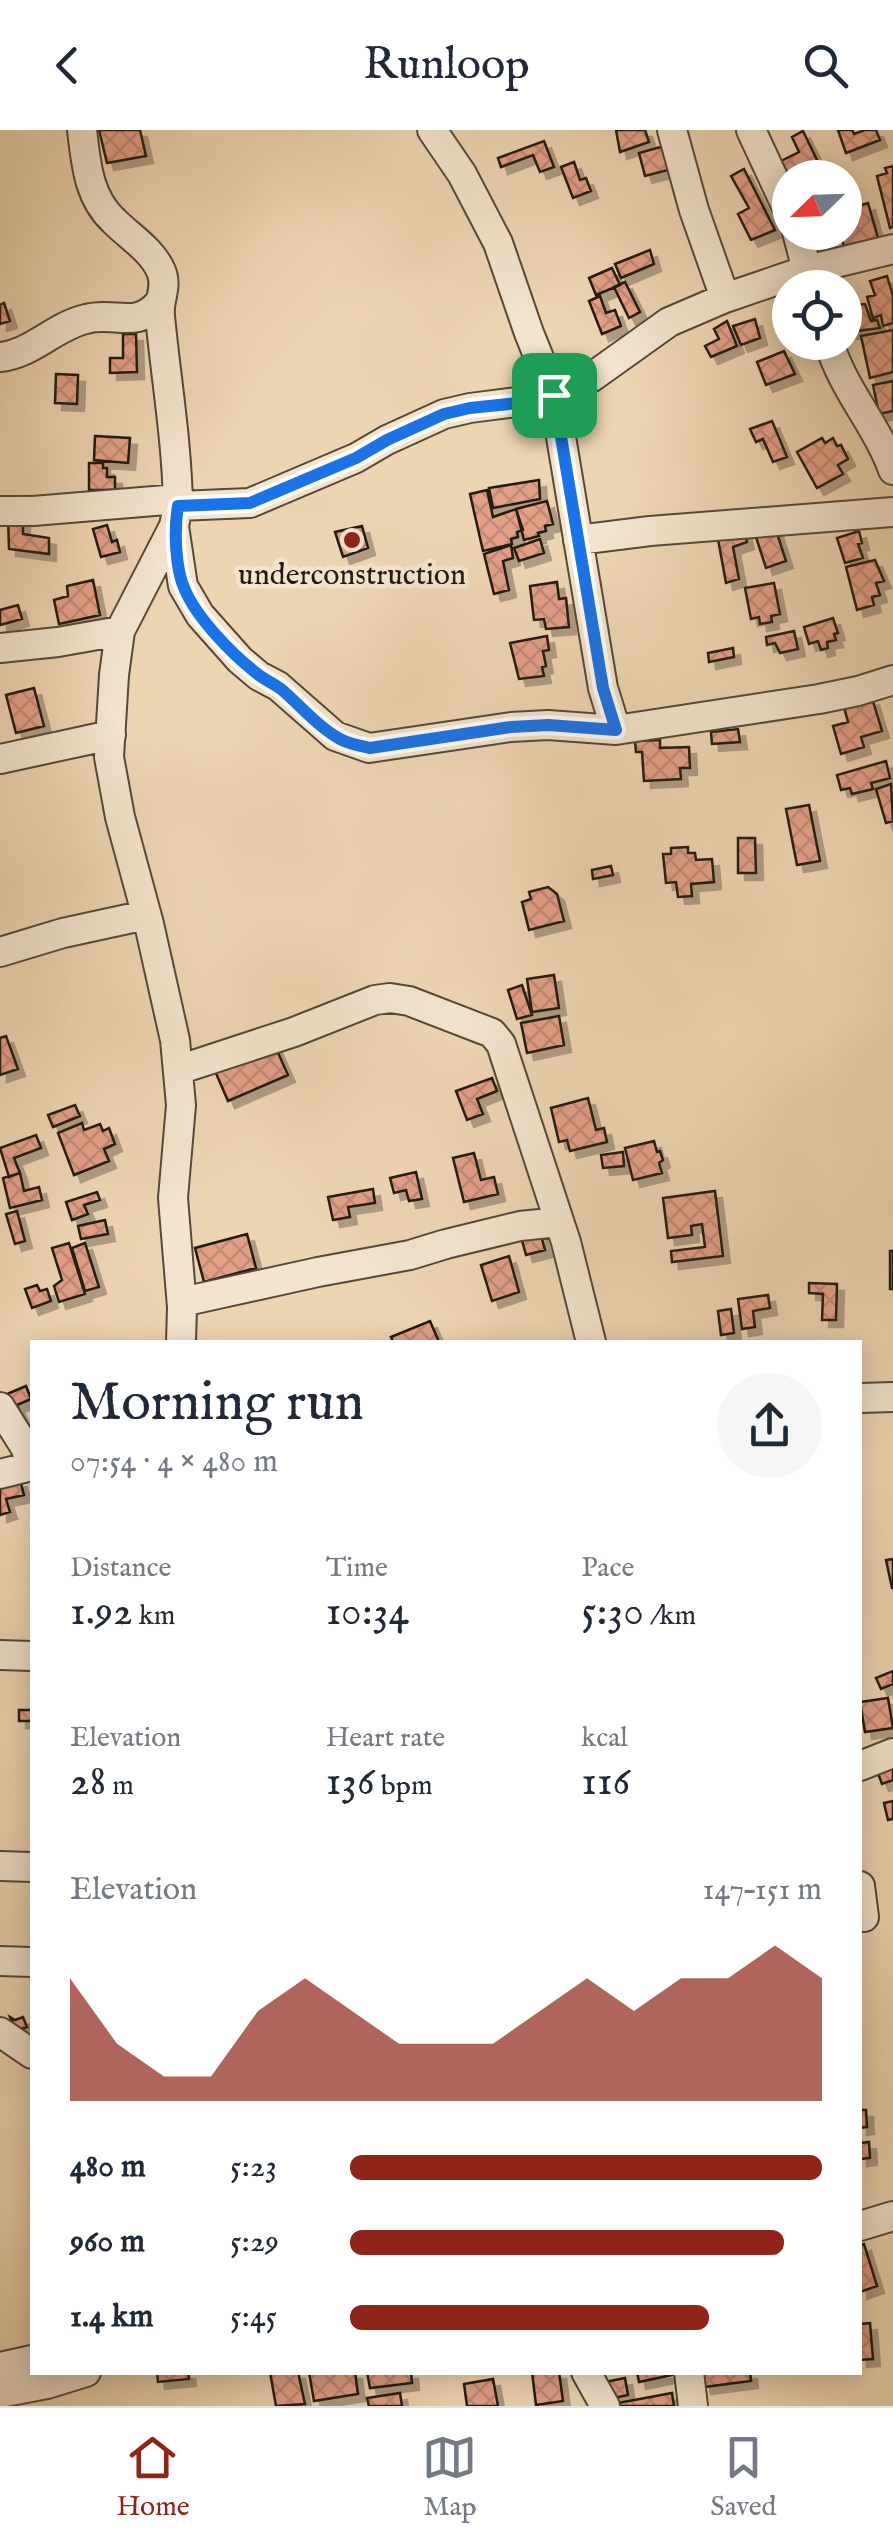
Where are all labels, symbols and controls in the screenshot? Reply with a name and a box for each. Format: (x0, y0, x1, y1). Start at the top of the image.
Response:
text: Runloop (363, 37, 530, 94)
icon: back (40, 38, 95, 93)
icon: search (798, 38, 853, 93)
north arrow (772, 160, 862, 250)
map controls (772, 160, 862, 360)
button: locate (772, 270, 862, 360)
pin (512, 353, 597, 438)
icon: arrive (527, 368, 582, 423)
marker: underconstruction (341, 529, 363, 551)
place label: underconstruction (238, 557, 466, 595)
text: Morning run (70, 1369, 364, 1439)
button: share (717, 1373, 822, 1478)
text: 07:54 · 4 × 480 m (70, 1442, 278, 1483)
text: Distance (70, 1551, 171, 1586)
text: Time (326, 1551, 388, 1586)
text: Pace (581, 1551, 634, 1586)
text: 1.92 (70, 1586, 133, 1639)
text: 10:34 (326, 1586, 409, 1639)
text: 5:30 (581, 1586, 644, 1639)
text: km (133, 1599, 175, 1634)
text: /km (644, 1599, 696, 1634)
text: Elevation (70, 1721, 181, 1756)
text: Heart rate (326, 1721, 445, 1756)
text: kcal (581, 1721, 628, 1756)
text: 28 (70, 1756, 106, 1809)
text: 136 (326, 1756, 375, 1809)
text: 116 (581, 1756, 630, 1809)
text: m (106, 1769, 134, 1804)
text: bpm (375, 1769, 433, 1804)
text: Elevation (70, 1870, 197, 1911)
text: 147–151 m (703, 1870, 822, 1911)
text: 480 m (70, 2147, 146, 2188)
text: 5:23 (230, 2147, 277, 2188)
text: 960 m (70, 2222, 145, 2263)
text: 5:29 (230, 2222, 279, 2263)
text: 1.4 km (70, 2297, 154, 2338)
text: 5:45 (230, 2297, 277, 2338)
tab: Home (116, 2430, 190, 2525)
tab: Map (422, 2430, 477, 2525)
tab: Saved (710, 2430, 777, 2525)

